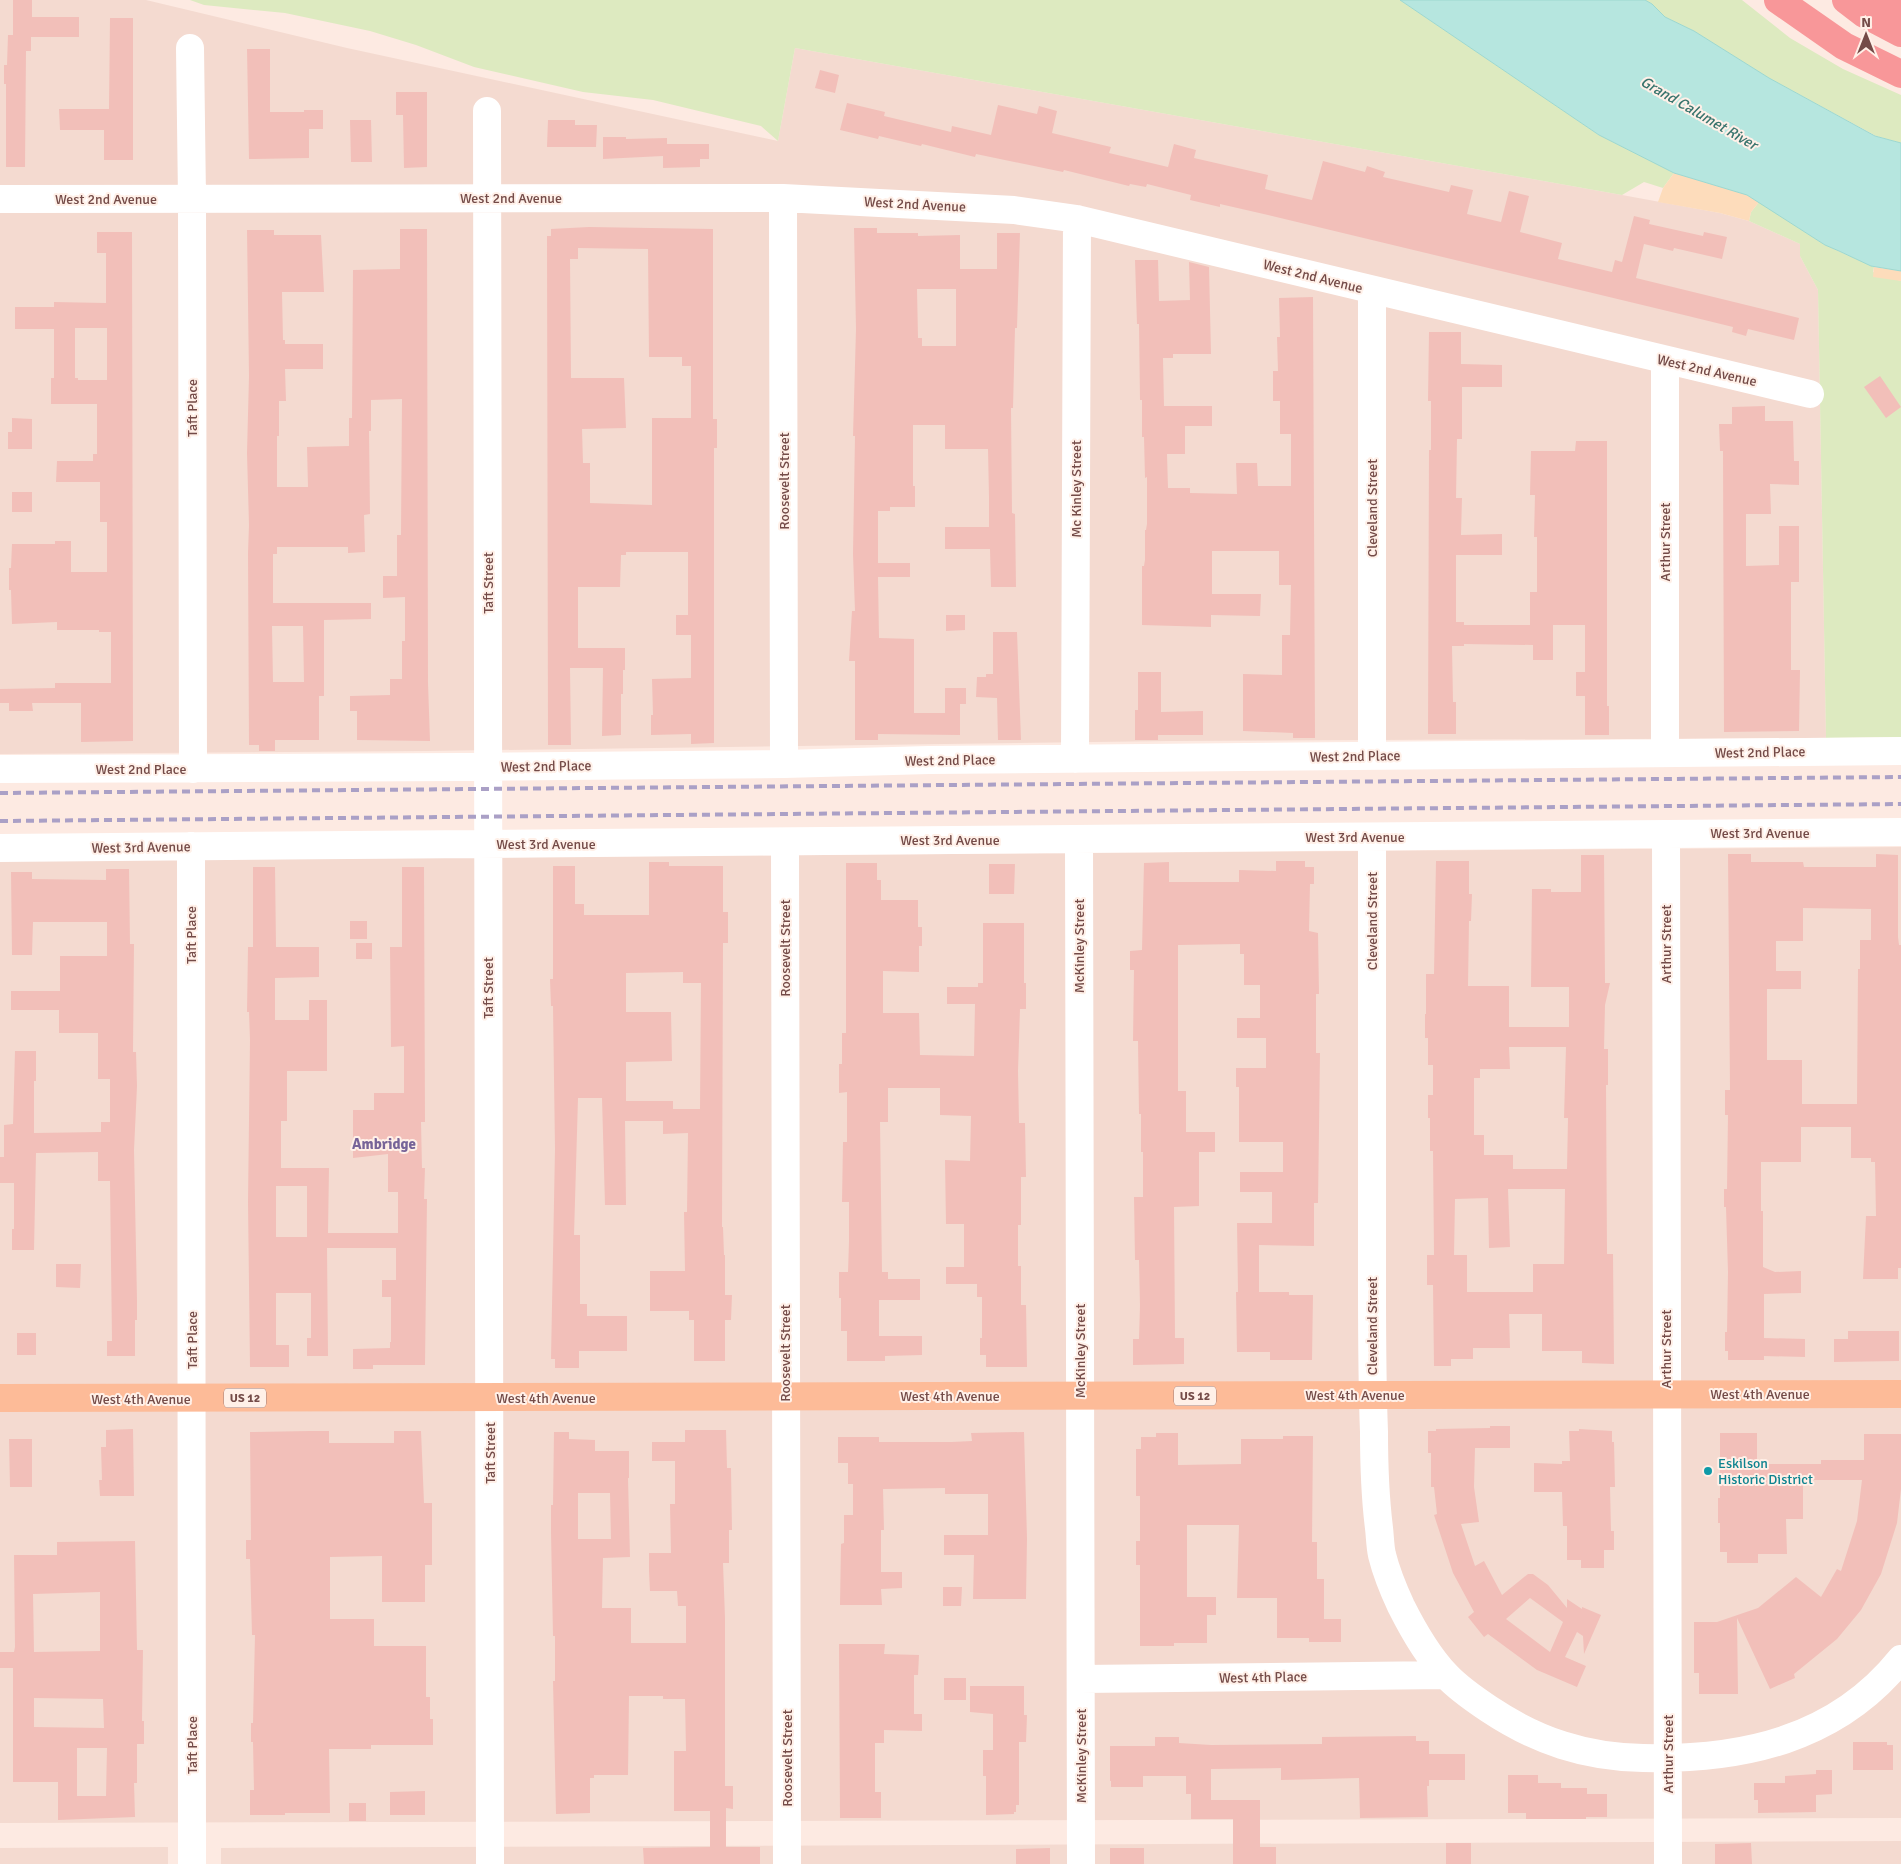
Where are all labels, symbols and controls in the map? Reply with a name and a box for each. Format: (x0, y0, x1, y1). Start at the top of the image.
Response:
north arrow (1841, 10, 1891, 60)
text: N (1861, 14, 1871, 31)
water label: Grand Calumet River (1637, 72, 1763, 155)
street label: West 2nd Avenue (460, 190, 562, 207)
street label: West 2nd Avenue (55, 191, 157, 208)
street label: West 2nd Avenue (864, 193, 966, 216)
street label: West 2nd Avenue (1261, 256, 1364, 297)
street label: West 2nd Avenue (1655, 351, 1758, 390)
street label: Taft Place (184, 379, 201, 437)
street label: Roosevelt Street (776, 432, 793, 530)
street label: Mc Kinley Street (1068, 440, 1085, 538)
street label: Cleveland Street (1364, 459, 1381, 557)
street label: Arthur Street (1657, 502, 1674, 581)
street label: Taft Street (480, 552, 497, 614)
street label: West 2nd Place (1714, 743, 1806, 762)
street label: West 2nd Place (1309, 747, 1401, 766)
street label: West 2nd Place (904, 751, 996, 770)
street label: West 2nd Place (500, 757, 592, 776)
street label: West 2nd Place (96, 761, 186, 778)
street label: West 3rd Avenue (1710, 825, 1810, 842)
street label: West 3rd Avenue (1305, 829, 1405, 846)
street label: West 3rd Avenue (900, 832, 1000, 849)
street label: West 3rd Avenue (496, 836, 596, 853)
street label: West 3rd Avenue (91, 838, 191, 857)
street label: Cleveland Street (1364, 872, 1381, 970)
street label: Roosevelt Street (777, 899, 794, 997)
street label: McKinley Street (1071, 899, 1088, 993)
street label: Arthur Street (1658, 904, 1675, 983)
street label: Taft Place (183, 906, 200, 964)
street label: Taft Street (480, 957, 497, 1019)
district label: Ambridge (352, 1135, 416, 1153)
street label: Cleveland Street (1364, 1277, 1381, 1375)
street label: Roosevelt Street (777, 1304, 794, 1402)
street label: McKinley Street (1072, 1304, 1089, 1398)
street label: Arthur Street (1658, 1309, 1675, 1388)
street label: Taft Place (184, 1311, 201, 1369)
road number: US 12 (1174, 1386, 1216, 1405)
street label: West 4th Avenue (1710, 1386, 1810, 1403)
street label: West 4th Avenue (1305, 1387, 1405, 1404)
street label: West 4th Avenue (900, 1388, 1000, 1405)
road number: US 12 (224, 1389, 266, 1408)
street label: West 4th Avenue (496, 1390, 596, 1407)
street label: West 4th Avenue (91, 1391, 191, 1408)
street label: Taft Street (482, 1422, 499, 1484)
place label: Eskilson Historic District (1718, 1455, 1813, 1488)
marker: Eskilson Historic District (1702, 1465, 1714, 1477)
street label: West 4th Place (1219, 1668, 1307, 1687)
street label: Roosevelt Street (779, 1709, 796, 1807)
street label: McKinley Street (1073, 1709, 1090, 1803)
street label: Arthur Street (1660, 1714, 1677, 1793)
street label: Taft Place (184, 1716, 201, 1774)

